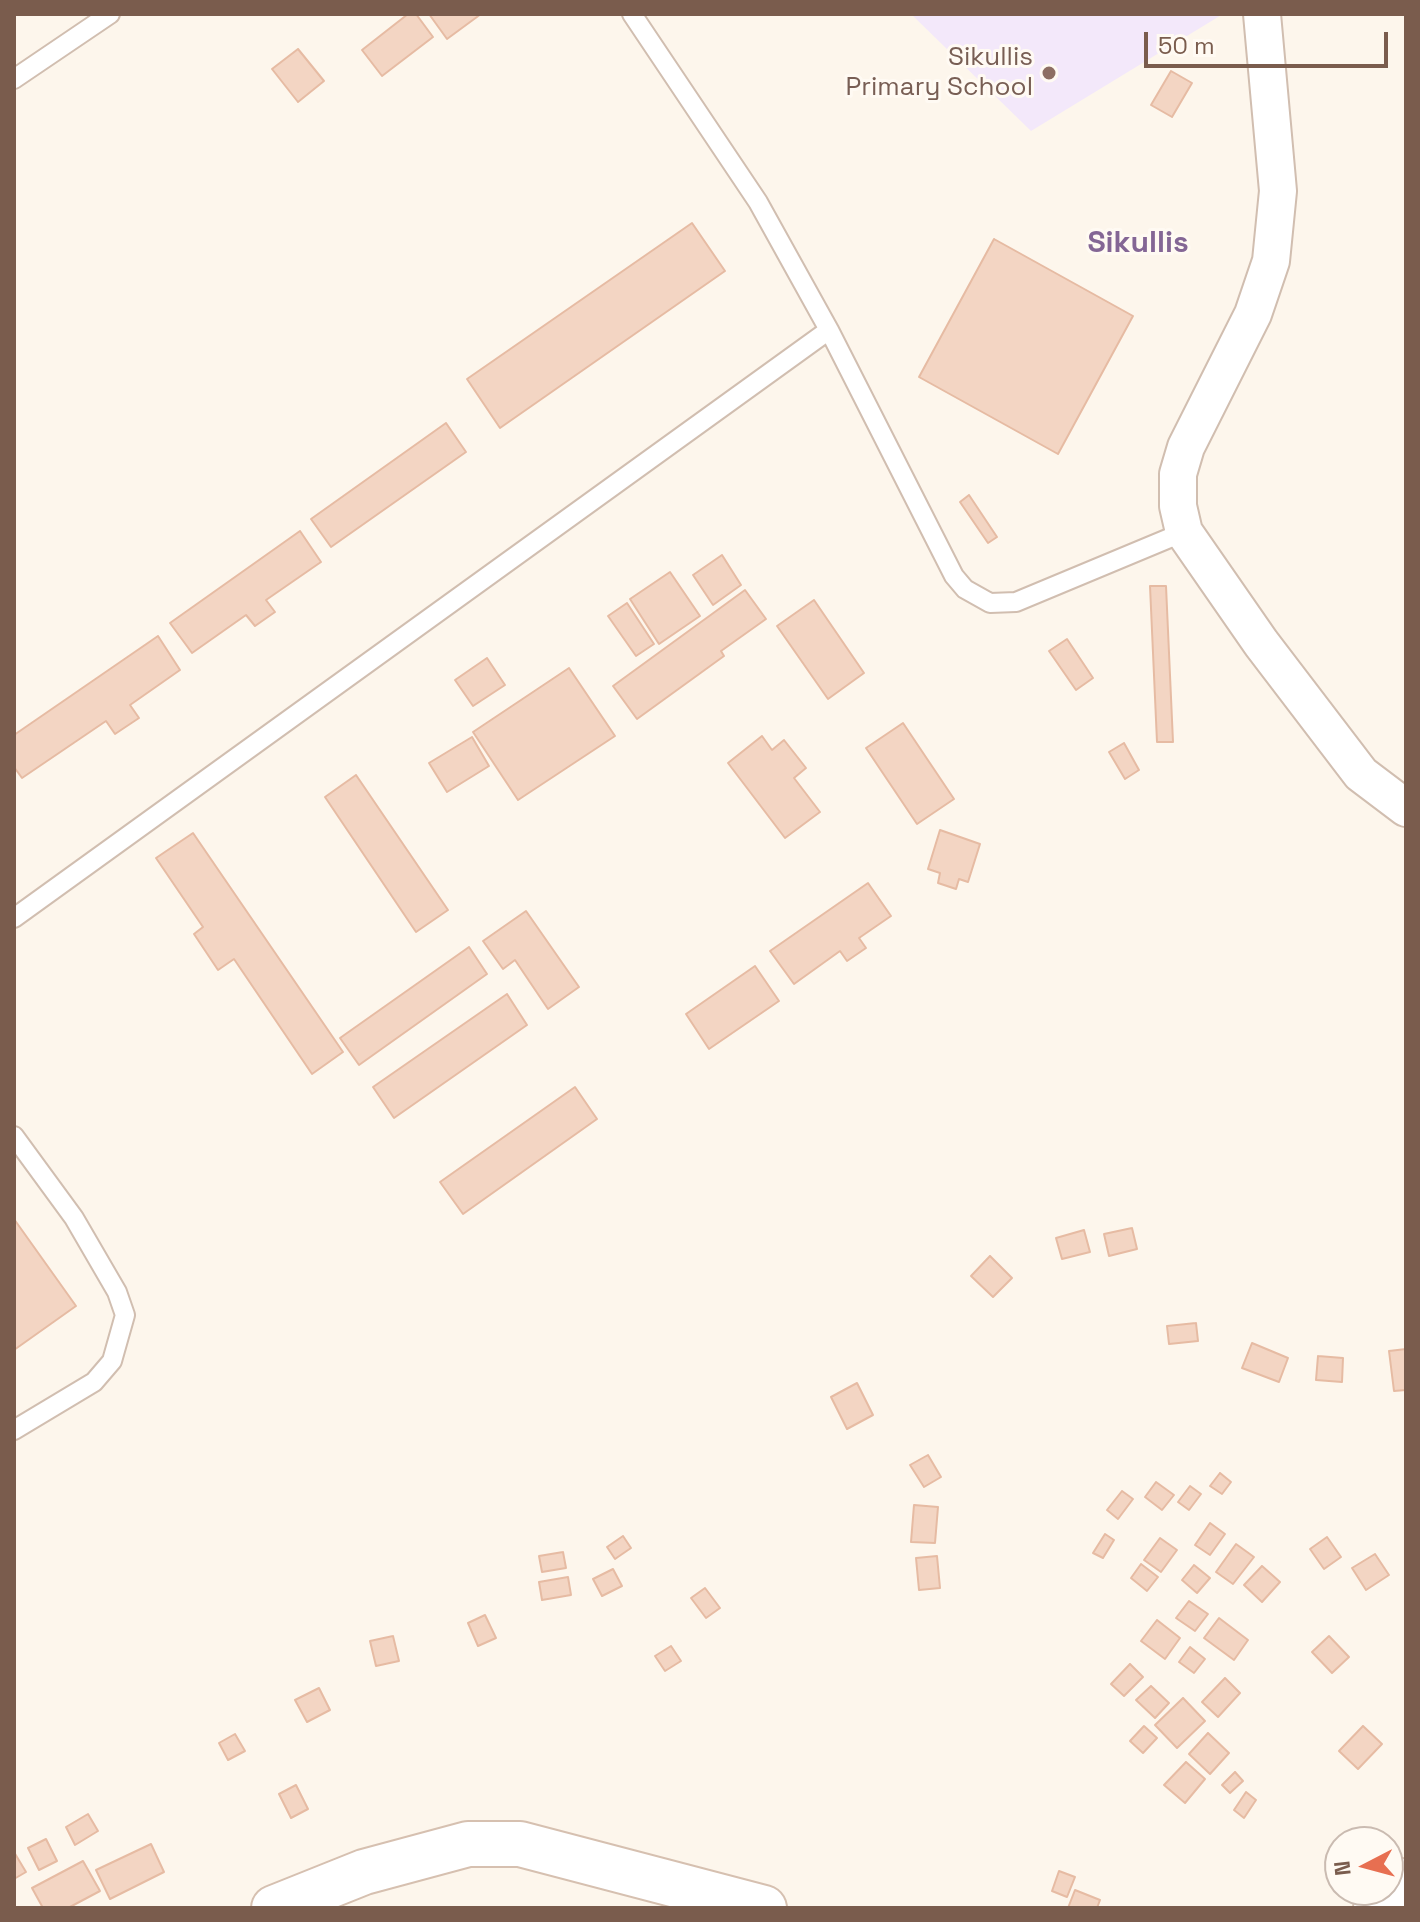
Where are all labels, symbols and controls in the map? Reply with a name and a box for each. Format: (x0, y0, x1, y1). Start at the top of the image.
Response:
scale bar (1148, 16, 1392, 66)
text: 50 m (1158, 30, 1215, 61)
place label: Sikullis Primary School (846, 42, 1033, 104)
marker: Sikullis Primary School (1040, 64, 1058, 82)
district label: Sikullis (1087, 226, 1189, 262)
north arrow (1324, 1826, 1404, 1906)
text: N (1327, 1860, 1357, 1877)

